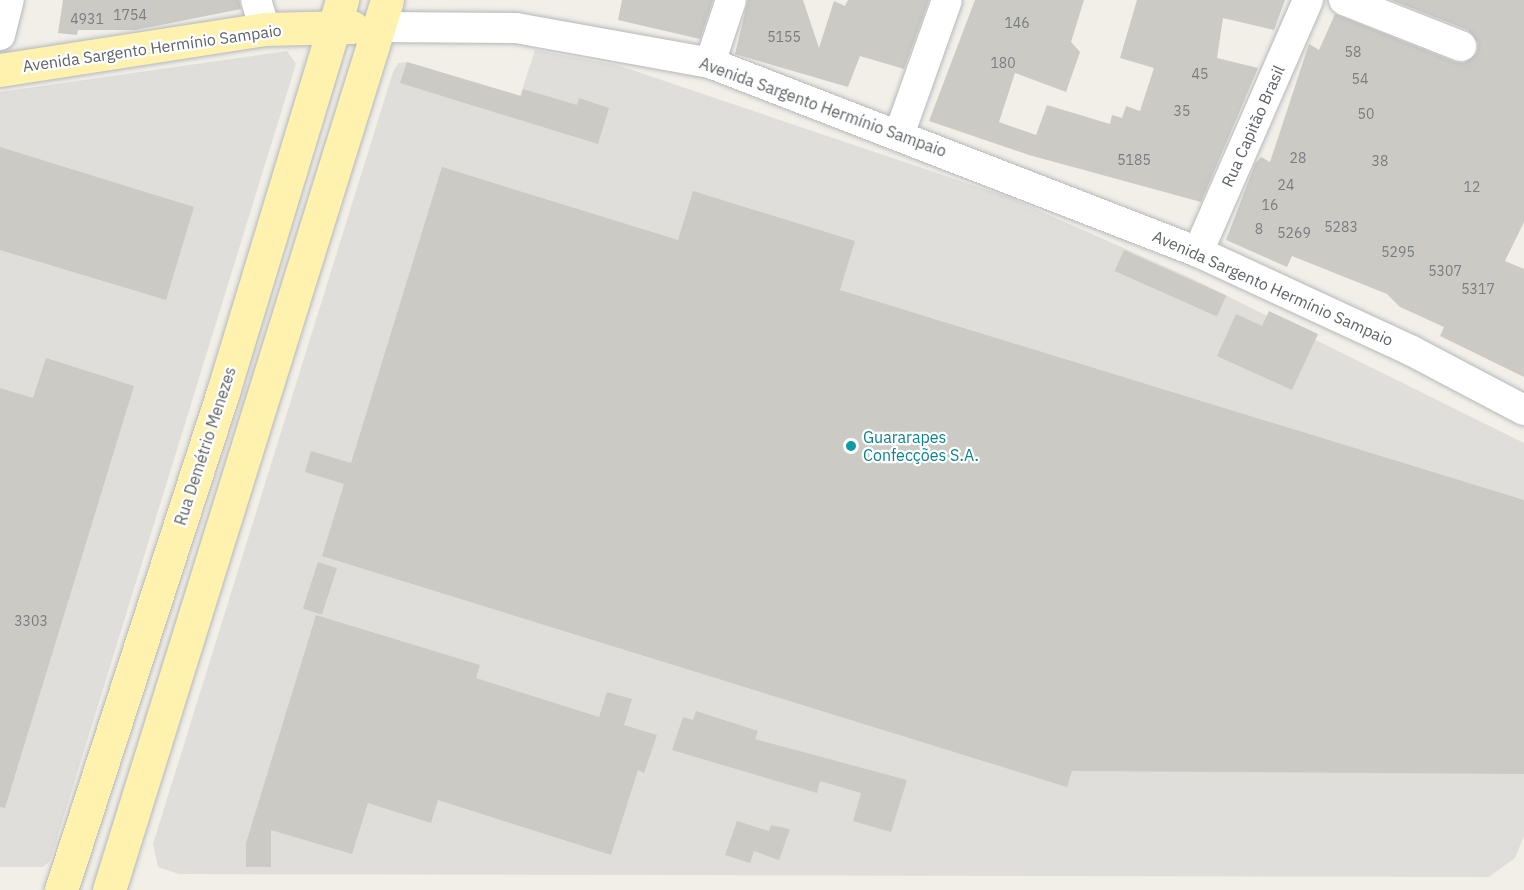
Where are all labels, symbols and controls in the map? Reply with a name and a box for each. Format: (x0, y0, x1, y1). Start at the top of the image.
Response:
house number: 1754 (113, 7, 147, 23)
house number: 4931 (70, 11, 104, 27)
house number: 146 (1004, 15, 1030, 31)
street label: Avenida Sargento Hermínio Sampaio (21, 20, 283, 76)
house number: 5155 (767, 29, 801, 45)
house number: 58 (1345, 44, 1361, 60)
street label: Avenida Sargento Hermínio Sampaio (697, 53, 949, 161)
house number: 180 (990, 55, 1016, 71)
street label: Rua Capitão Brasil (1218, 62, 1288, 190)
house number: 45 (1192, 66, 1208, 82)
house number: 54 (1352, 71, 1368, 87)
house number: 35 (1174, 103, 1190, 119)
house number: 50 (1358, 106, 1374, 122)
house number: 28 (1290, 150, 1306, 166)
house number: 5185 (1117, 152, 1151, 168)
house number: 38 (1372, 153, 1388, 169)
house number: 24 (1278, 177, 1294, 193)
house number: 12 (1464, 179, 1480, 195)
house number: 16 (1262, 197, 1278, 213)
house number: 5283 (1324, 219, 1358, 235)
house number: 8 (1255, 221, 1263, 237)
house number: 5269 (1277, 225, 1311, 241)
street label: Avenida Sargento Hermínio Sampaio (1150, 226, 1396, 350)
house number: 5295 (1381, 244, 1415, 260)
house number: 5307 (1428, 263, 1462, 279)
house number: 5317 (1461, 281, 1495, 297)
street label: Rua Demétrio Menezes (170, 364, 240, 528)
place label: Guararapes Confecções S.A. (863, 427, 979, 465)
marker: Guararapes Confecções S.A. (844, 439, 858, 453)
house number: 3303 (14, 613, 48, 629)

